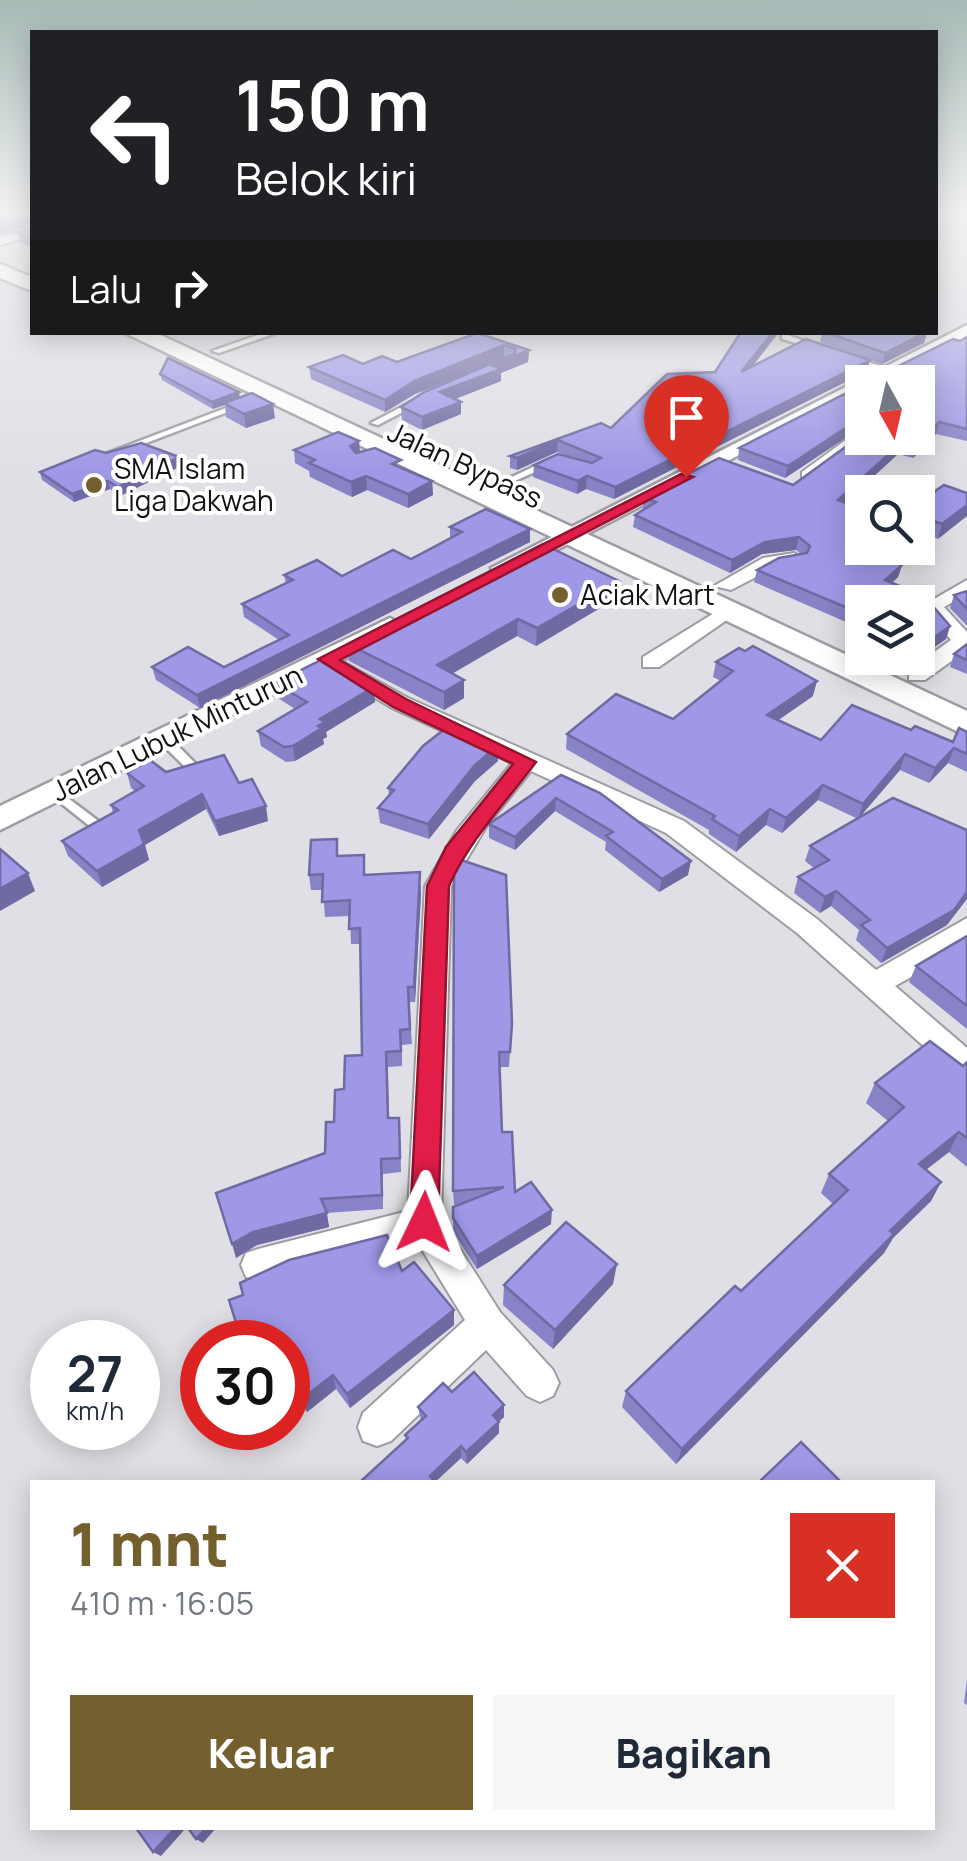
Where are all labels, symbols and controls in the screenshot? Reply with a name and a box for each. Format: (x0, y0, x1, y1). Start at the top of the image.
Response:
text: 150 m (235, 56, 430, 152)
icon: left (70, 70, 200, 200)
text: Belok kiri (235, 147, 417, 209)
icon: right (162, 260, 217, 315)
text: Lalu (70, 262, 142, 314)
north arrow (845, 365, 935, 455)
map controls (845, 365, 935, 675)
pin (644, 375, 729, 478)
icon: arrive (659, 390, 714, 445)
street label: Jalan Bypass (382, 412, 549, 516)
place label: SMA Islam Liga Dakwah (114, 449, 274, 519)
marker: SMA Islam Liga Dakwah (83, 474, 105, 496)
button: search (845, 475, 935, 565)
place label: Aciak Mart (580, 575, 715, 613)
marker: Aciak Mart (549, 584, 571, 606)
button: layers (845, 585, 935, 675)
street label: Jalan Lubuk Minturun (45, 655, 308, 809)
position arrow (372, 1170, 476, 1274)
speed limit sign: 30 (180, 1320, 310, 1450)
text: 27 (67, 1339, 123, 1407)
text: km/h (66, 1393, 124, 1428)
text: 1 mnt (70, 1502, 229, 1584)
button: close (790, 1513, 895, 1618)
text: 410 m · 16:05 (70, 1581, 254, 1625)
button: Keluar (70, 1695, 473, 1810)
button: Bagikan (493, 1695, 895, 1810)

